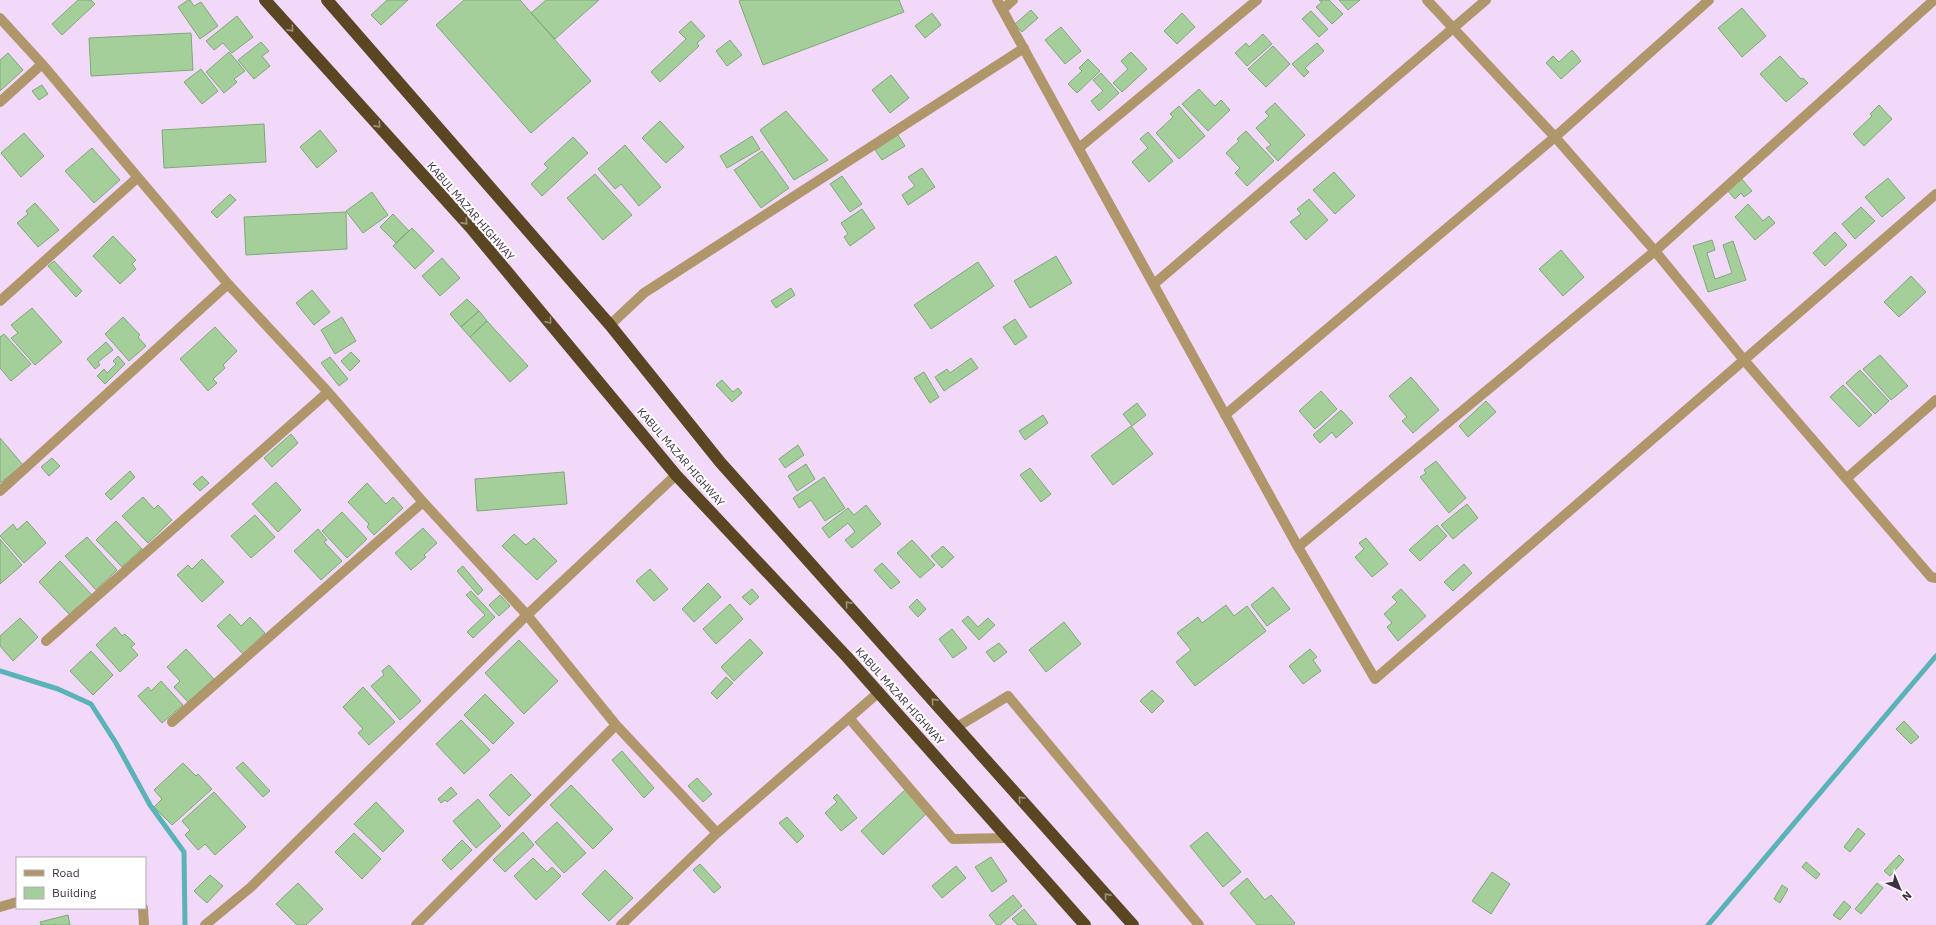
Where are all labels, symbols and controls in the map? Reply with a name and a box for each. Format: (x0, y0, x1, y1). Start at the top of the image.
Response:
one-way arrow (286, 24, 293, 32)
one-way arrow (373, 121, 380, 128)
street label: KABUL MAZAR HIGHWAY (424, 159, 518, 264)
one-way arrow (460, 217, 468, 225)
one-way arrow (544, 317, 551, 324)
street label: KABUL MAZAR HIGHWAY (634, 405, 728, 510)
one-way arrow (845, 601, 853, 609)
street label: KABUL MAZAR HIGHWAY (853, 644, 948, 748)
one-way arrow (932, 699, 939, 706)
one-way arrow (1018, 796, 1025, 803)
legend (16, 857, 146, 909)
text: Road (52, 865, 80, 880)
north arrow (1880, 869, 1920, 909)
text: Building (52, 885, 97, 900)
text: N (1899, 888, 1915, 904)
one-way arrow (1104, 893, 1112, 901)

